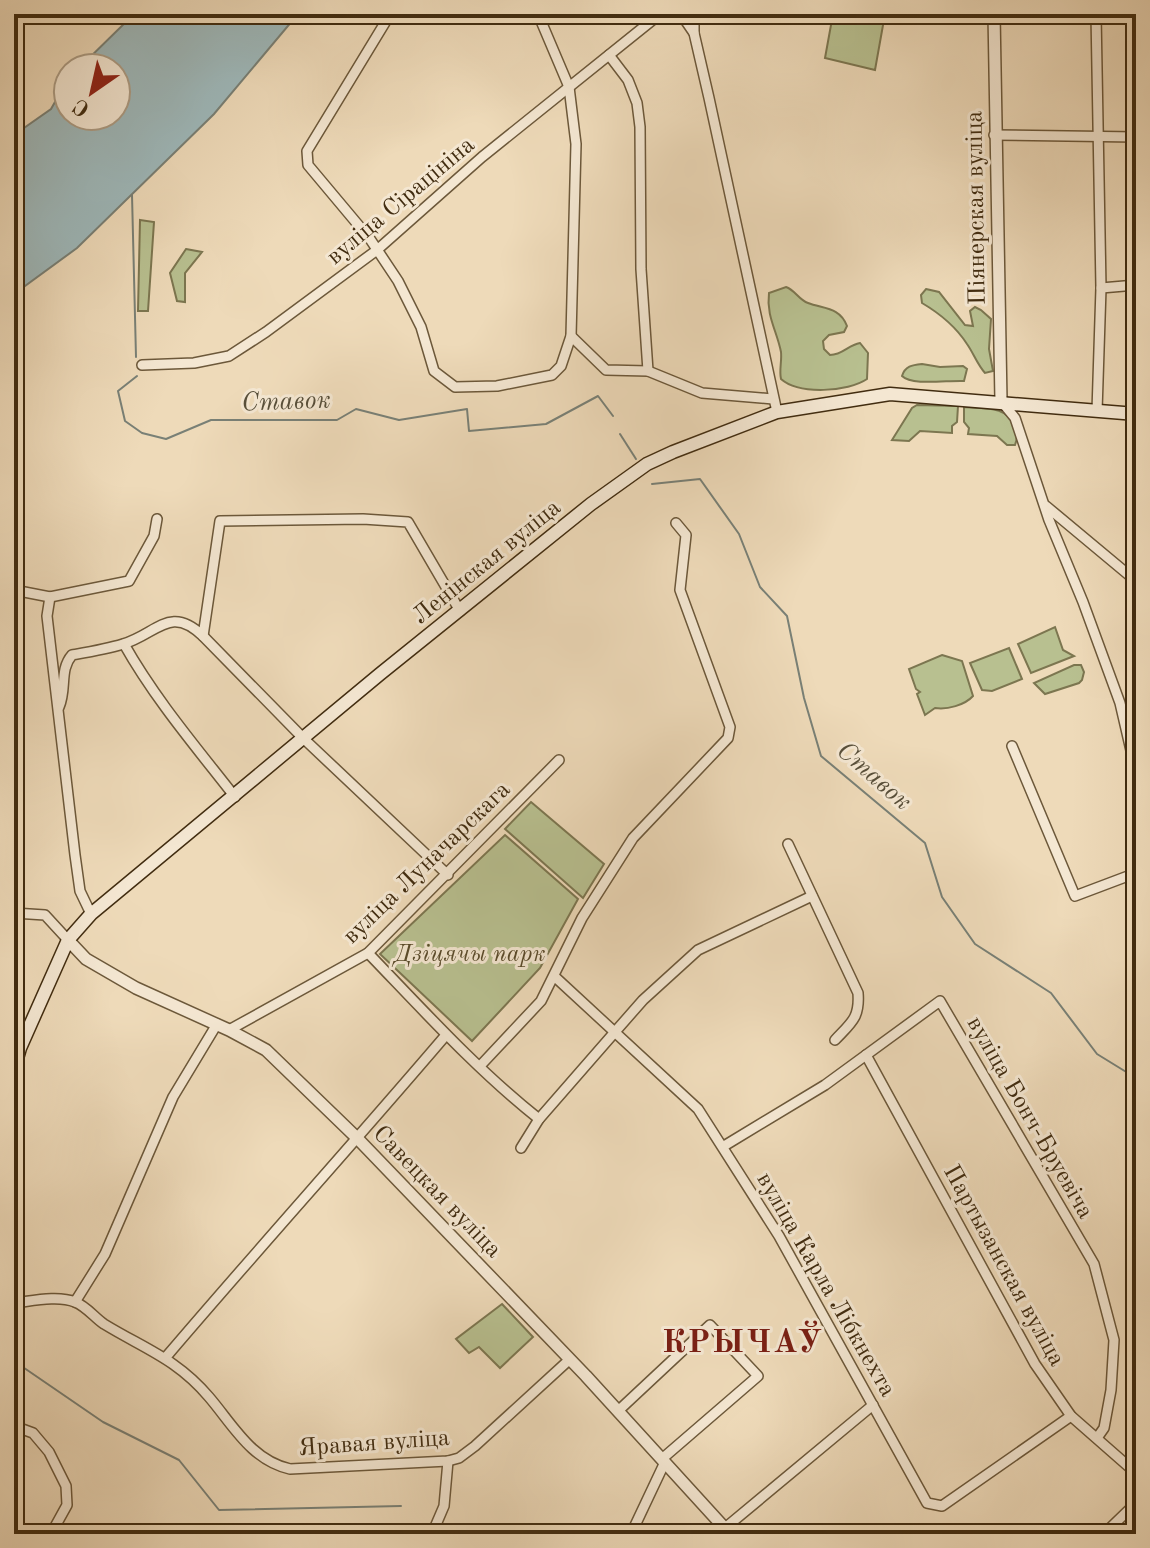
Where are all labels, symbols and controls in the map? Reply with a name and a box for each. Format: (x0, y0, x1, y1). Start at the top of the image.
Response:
north arrow (52, 52, 132, 132)
text: С (70, 94, 94, 120)
street label: Піянерская вуліца (963, 110, 991, 305)
street label: вуліца Сірацініна (323, 133, 480, 270)
water label: Ставок (241, 387, 331, 417)
street label: Ленінская вуліца (409, 496, 566, 629)
water label: Ставок (831, 737, 916, 816)
street label: вуліца Луначарскага (339, 778, 516, 949)
park label: Дзіцячы парк (391, 943, 546, 967)
street label: вуліца Бонч-Бруевіча (962, 1013, 1097, 1223)
street label: Савецкая вуліца (368, 1122, 505, 1263)
street label: Партызанская вуліца (938, 1161, 1069, 1371)
street label: вуліца Карла Лібкнехта (751, 1169, 899, 1401)
district label: КРЫЧАЎ (662, 1320, 824, 1360)
street label: Яравая вуліца (298, 1427, 451, 1461)

